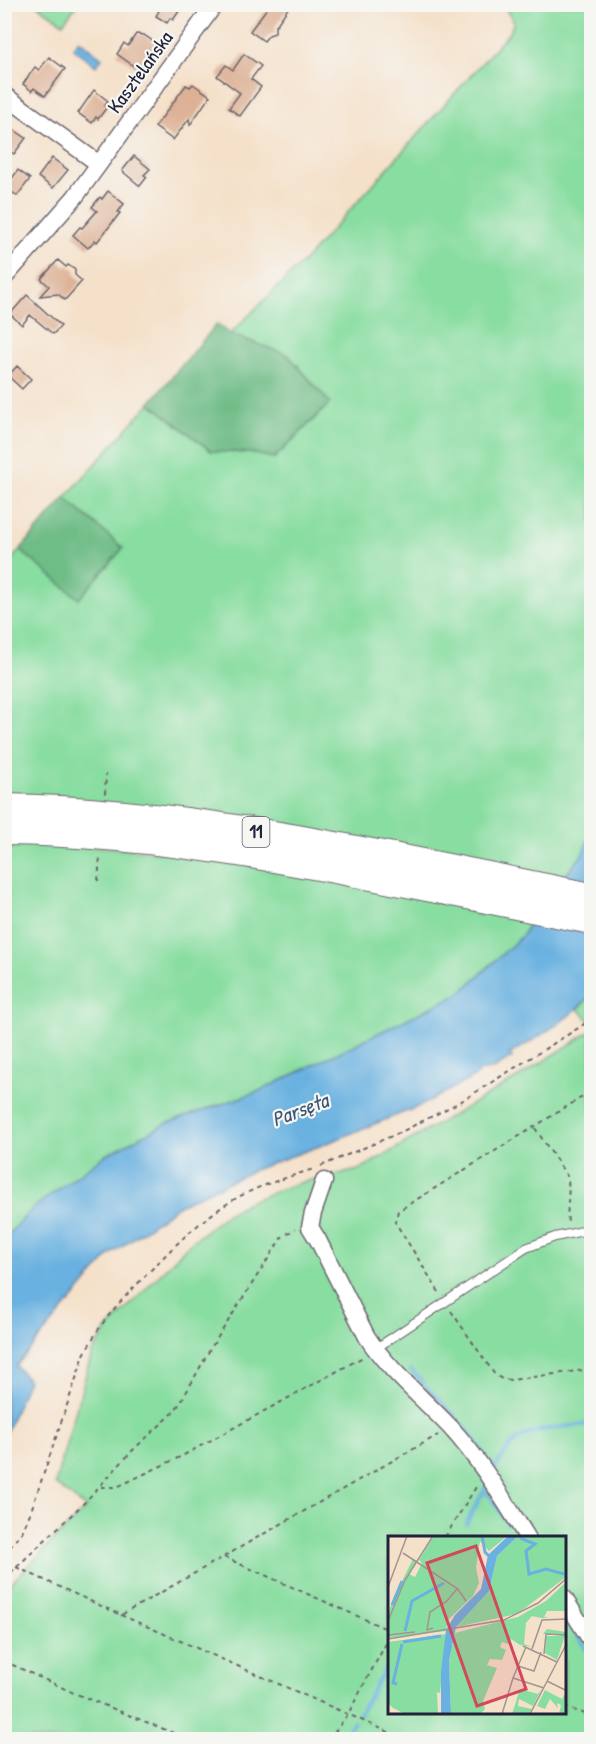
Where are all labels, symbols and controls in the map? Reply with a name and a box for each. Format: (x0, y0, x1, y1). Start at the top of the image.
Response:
street label: Kasztelańska (101, 25, 179, 118)
road number: 11 (242, 817, 270, 847)
water label: Parsęta (267, 1085, 335, 1134)
inset map (388, 1536, 566, 1714)

